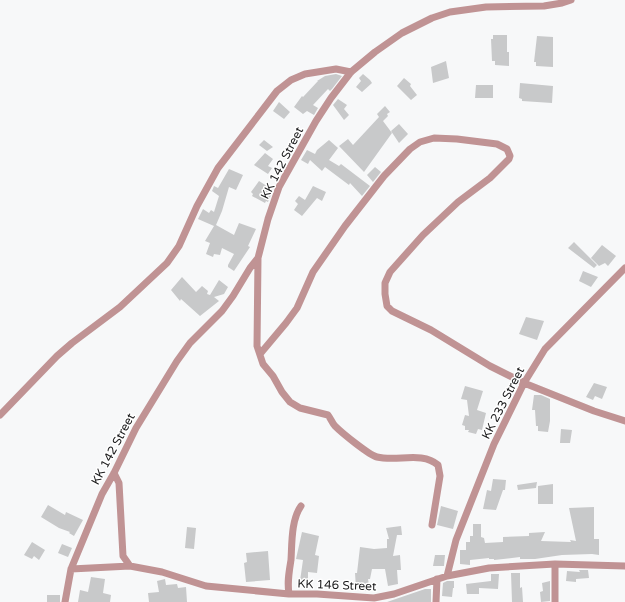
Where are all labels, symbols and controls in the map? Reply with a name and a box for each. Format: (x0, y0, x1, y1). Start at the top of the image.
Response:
street label: KK 142 Street (258, 124, 306, 201)
street label: KK 233 Street (479, 364, 527, 441)
street label: KK 142 Street (88, 410, 138, 487)
street label: KK 146 Street (297, 577, 377, 593)

